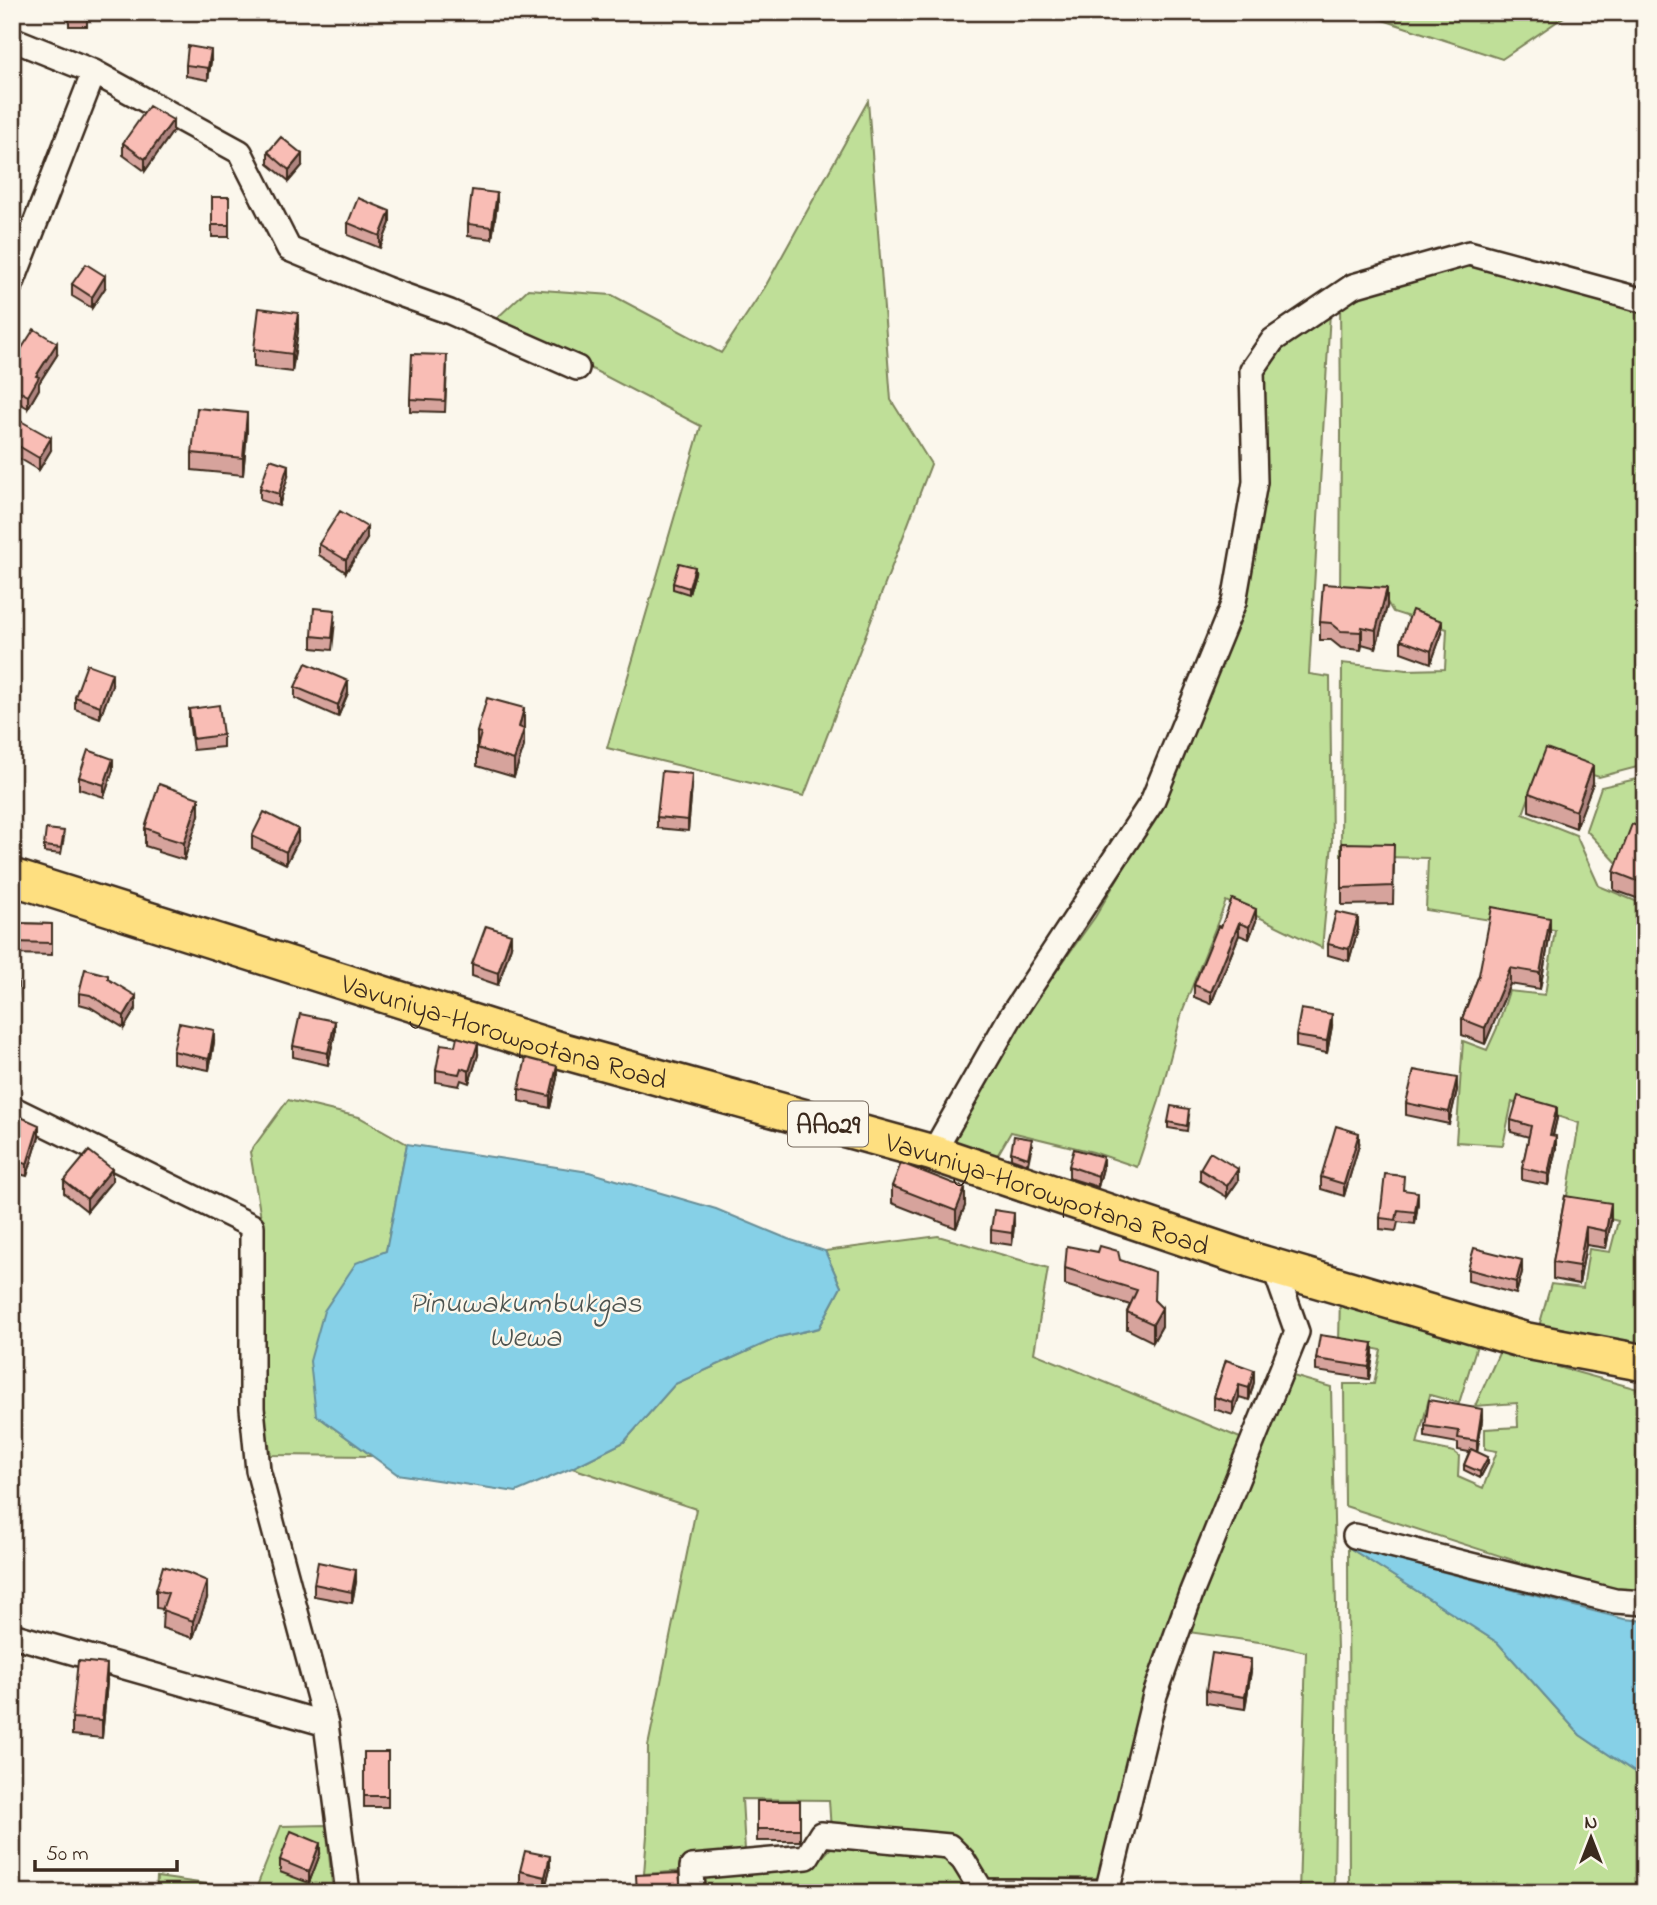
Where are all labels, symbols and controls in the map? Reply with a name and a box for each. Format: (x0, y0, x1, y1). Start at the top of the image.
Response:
street label: Vavuniya-Horowpotana Road (334, 965, 671, 1103)
road number: AA029 (788, 1102, 868, 1147)
street label: Vavuniya-Horowpotana Road (879, 1124, 1214, 1269)
water label: Pinuwakumbukgas Wewa (408, 1283, 642, 1361)
north arrow (1556, 1804, 1626, 1874)
text: N (1585, 1810, 1598, 1837)
scale bar (35, 1828, 177, 1872)
text: 50 m (46, 1840, 89, 1870)

